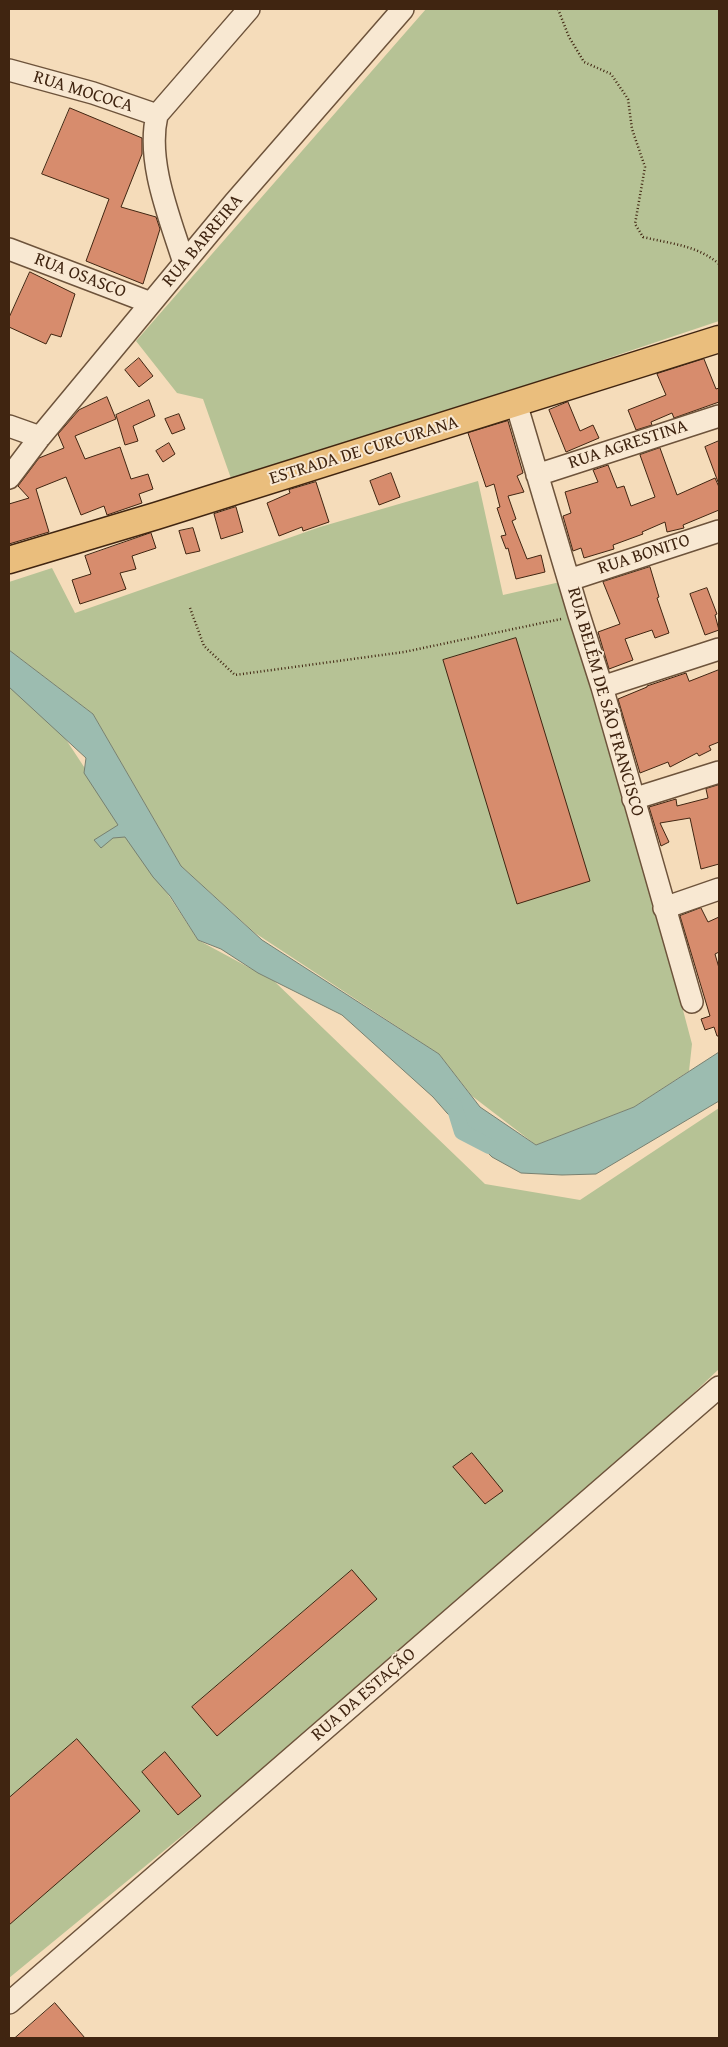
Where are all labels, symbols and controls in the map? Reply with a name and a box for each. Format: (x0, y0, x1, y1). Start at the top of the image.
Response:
street label: RUA MOCOCA (31, 67, 135, 117)
street label: RUA BARREIRA (158, 190, 248, 292)
street label: RUA OSASCO (31, 249, 129, 303)
street label: ESTRADA DE CURCURANA (267, 412, 461, 490)
street label: RUA AGRESTINA (566, 416, 690, 474)
street label: RUA BONITO (595, 530, 693, 580)
street label: RUA BELÉM DE SÃO FRANCISCO (562, 585, 648, 819)
street label: RUA DA ESTAÇÃO (307, 1644, 421, 1746)

